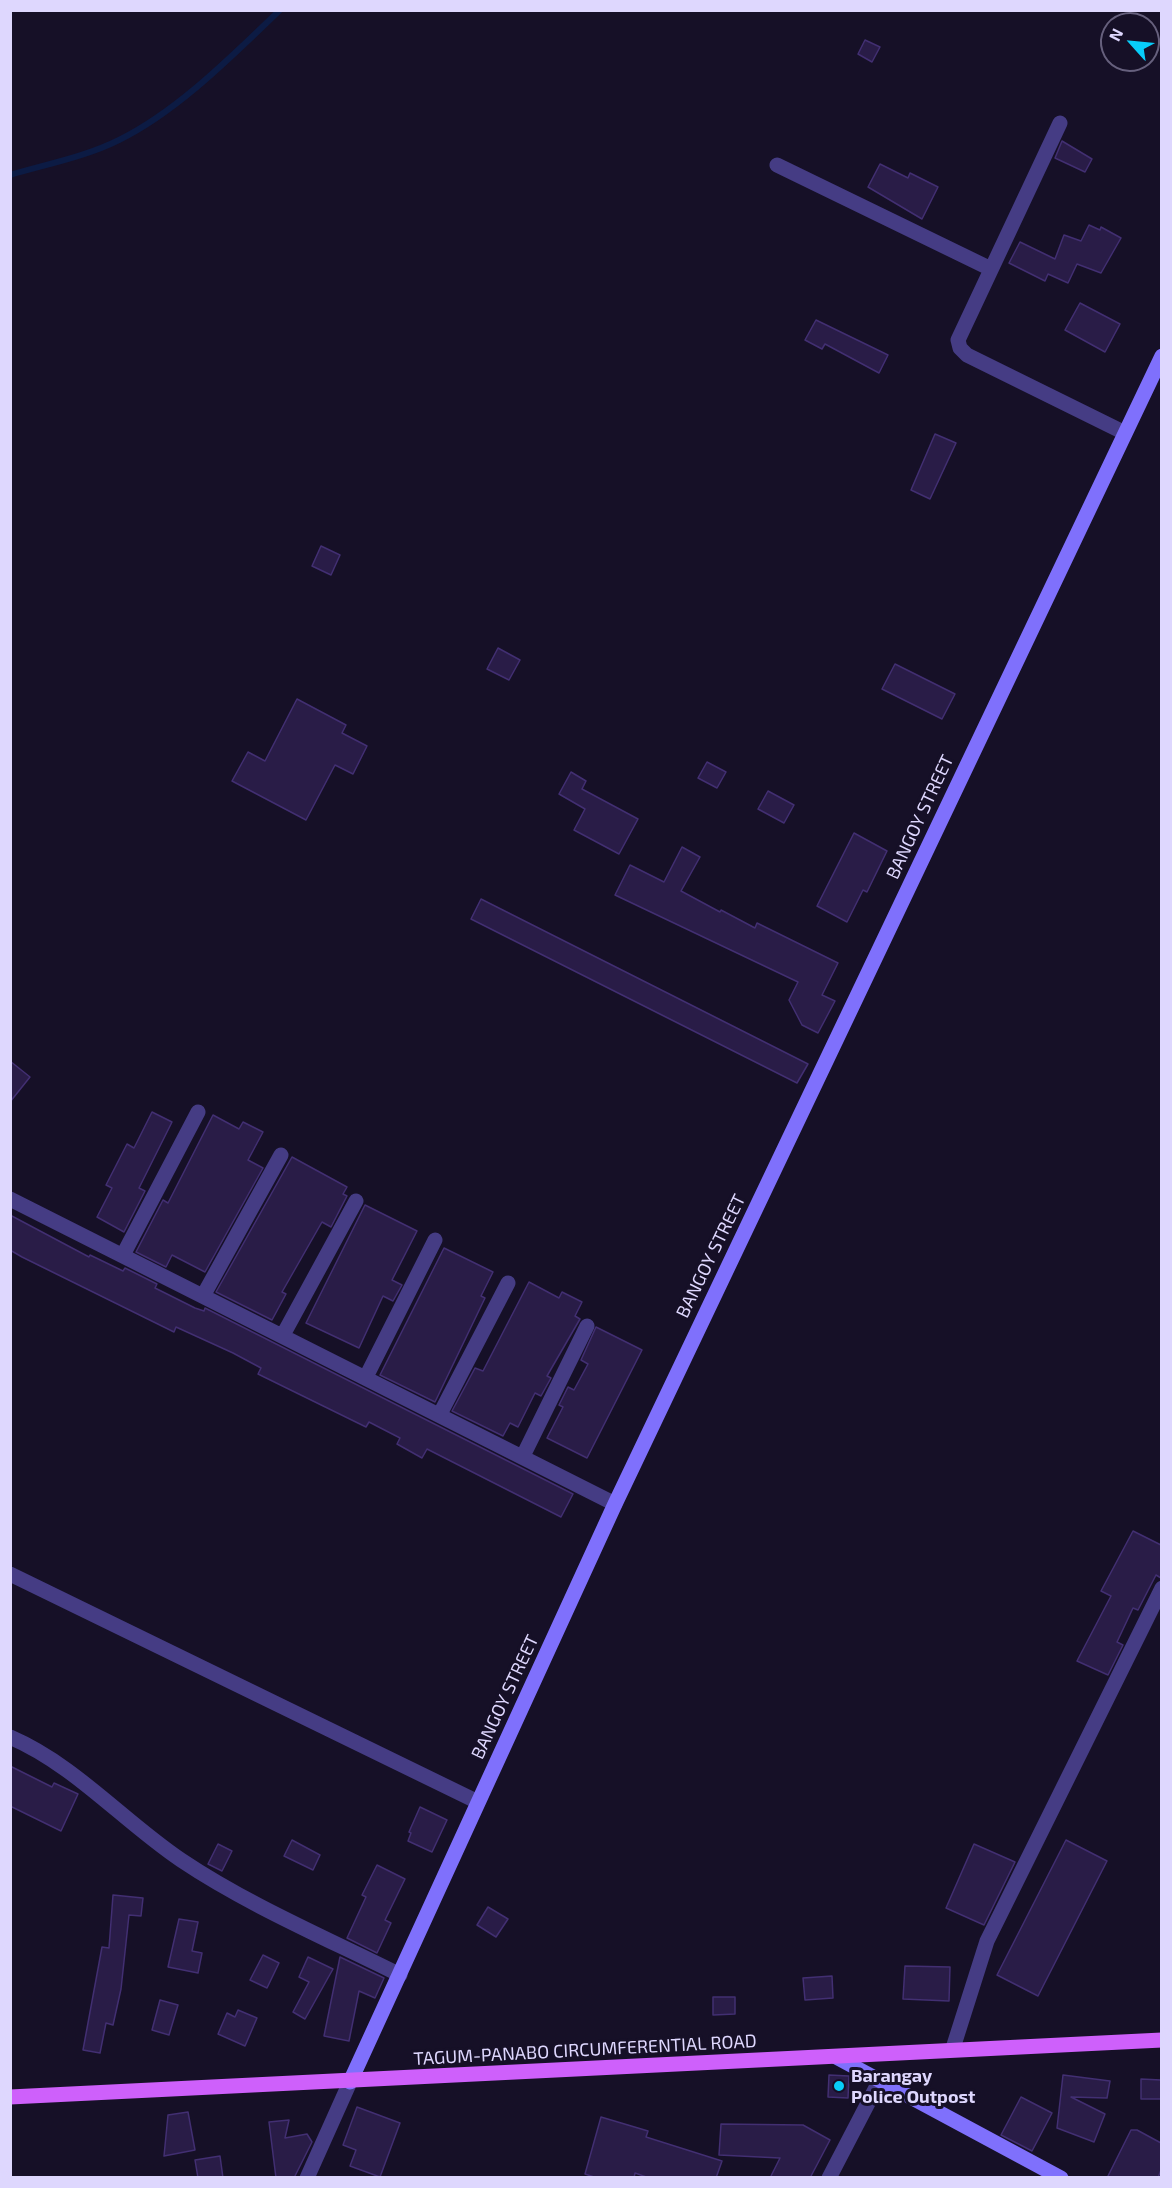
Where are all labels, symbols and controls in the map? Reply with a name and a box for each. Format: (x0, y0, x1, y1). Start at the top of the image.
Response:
north arrow (1100, 12, 1160, 72)
text: N (1104, 25, 1126, 44)
street label: BANGOY STREET (882, 751, 958, 883)
street label: BANGOY STREET (672, 1191, 750, 1321)
street label: BANGOY STREET (467, 1631, 543, 1763)
street label: TAGUM-PANABO CIRCUMFERENTIAL ROAD (413, 2030, 757, 2070)
place label: Barangay Police Outpost (851, 2065, 975, 2108)
marker: Barangay Police Outpost (832, 2079, 846, 2093)

